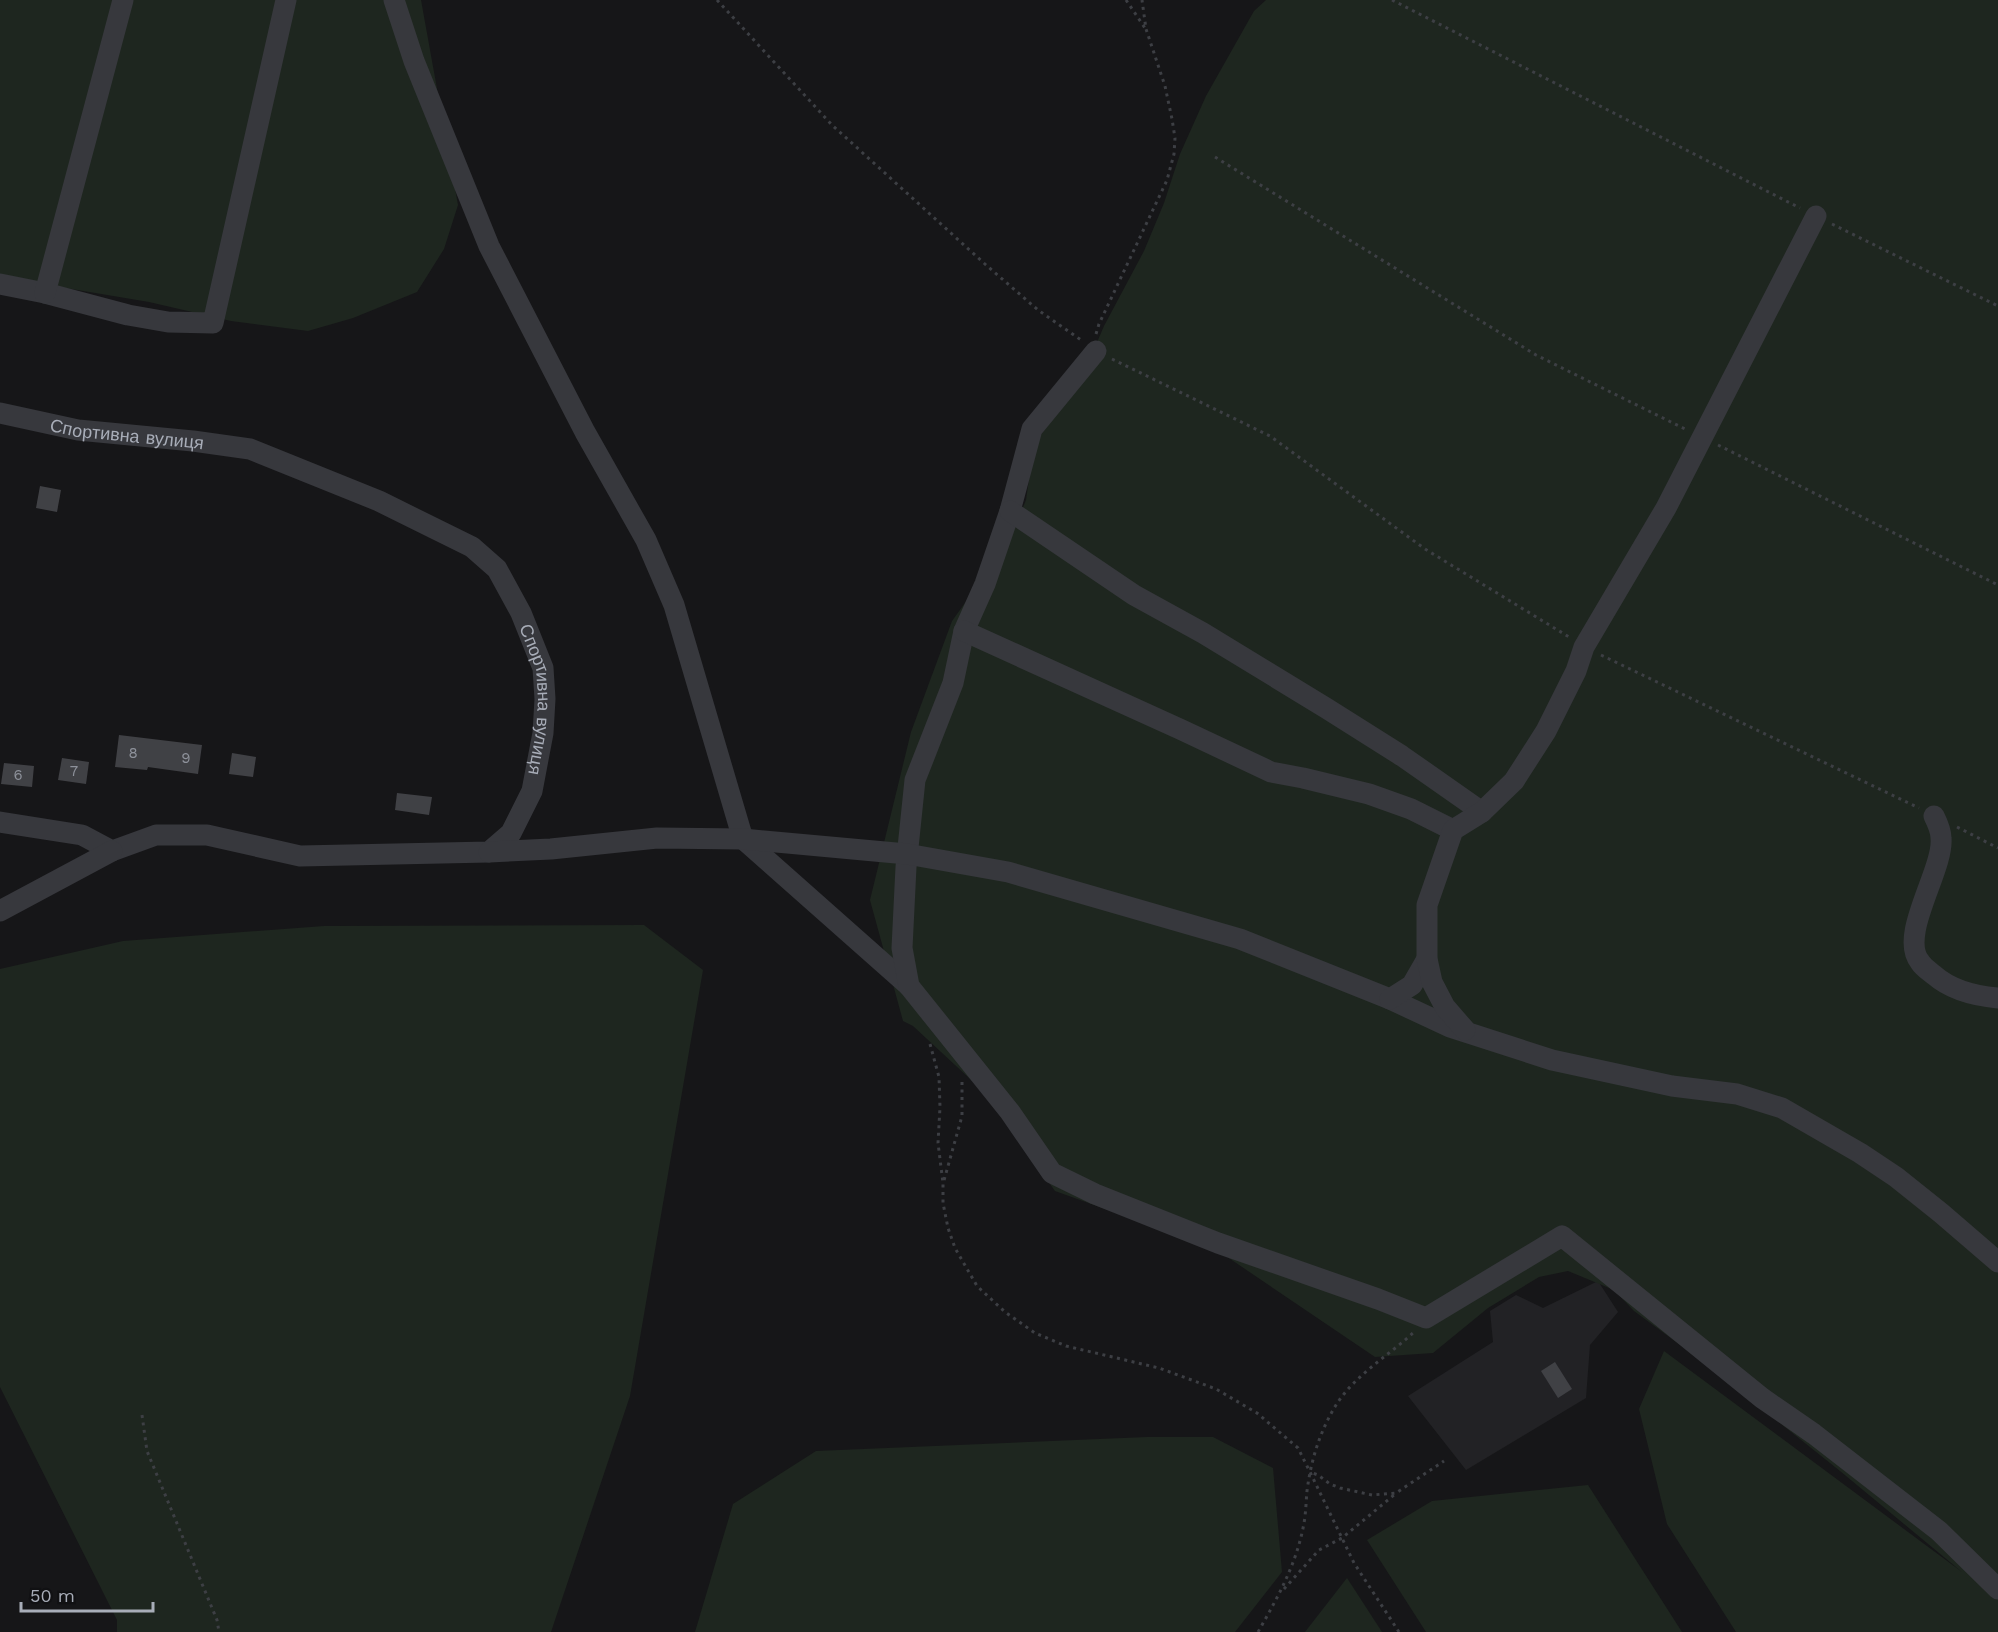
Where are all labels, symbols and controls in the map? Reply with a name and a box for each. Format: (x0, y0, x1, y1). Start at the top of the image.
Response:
street label: Спортивна вулиця (48, 414, 205, 453)
street label: Спортивна вулиця (516, 621, 556, 777)
house number: 8 (128, 744, 138, 762)
house number: 9 (181, 749, 191, 767)
house number: 7 (70, 762, 78, 780)
house number: 6 (13, 766, 23, 784)
scale bar (21, 1575, 153, 1613)
text: 50 m (30, 1585, 75, 1606)

